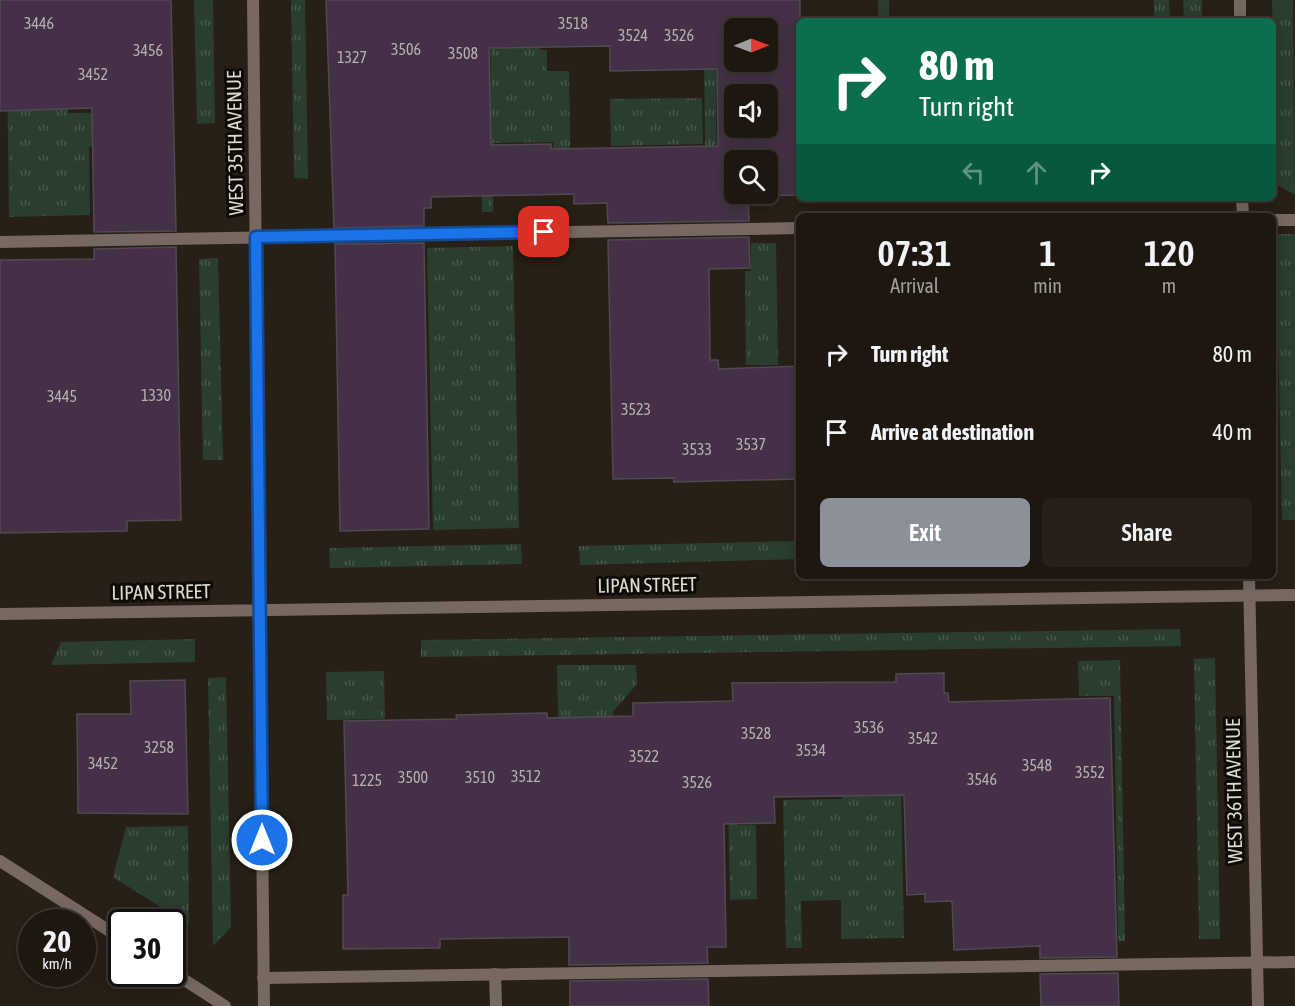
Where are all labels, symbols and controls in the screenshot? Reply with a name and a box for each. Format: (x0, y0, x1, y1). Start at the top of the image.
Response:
house number: 3446 (24, 14, 54, 32)
house number: 3518 (558, 14, 588, 32)
north arrow (724, 18, 778, 72)
map controls (724, 18, 778, 204)
house number: 3524 (618, 26, 648, 44)
house number: 3526 (664, 26, 694, 44)
house number: 3506 (391, 40, 421, 58)
house number: 3456 (133, 41, 163, 59)
text: 80 m (919, 41, 994, 89)
icon: right (820, 42, 898, 120)
house number: 3508 (448, 44, 478, 62)
house number: 1327 (337, 48, 367, 66)
house number: 3452 (78, 65, 108, 83)
street label: WEST 35TH AVENUE (222, 70, 247, 216)
button: sound (724, 84, 778, 138)
text: Turn right (919, 91, 1014, 122)
button: search (724, 150, 778, 204)
icon: left (957, 156, 990, 189)
icon: ahead (1020, 156, 1053, 189)
icon: right (1083, 156, 1116, 189)
pin (518, 206, 569, 257)
icon: arrive (527, 215, 560, 248)
text: 07:31 (878, 232, 952, 274)
text: 1 (1039, 232, 1056, 274)
text: 120 (1144, 232, 1194, 274)
text: Arrival (890, 274, 939, 297)
text: min (1033, 274, 1062, 297)
text: m (1162, 274, 1176, 297)
icon: right (820, 338, 853, 371)
text: Turn right (871, 341, 948, 367)
text: 80 m (1212, 341, 1252, 367)
house number: 1330 (141, 386, 171, 404)
house number: 3445 (47, 387, 77, 405)
house number: 3523 (621, 400, 651, 418)
icon: arrive (820, 416, 853, 449)
text: Arrive at destination (871, 419, 1034, 445)
text: 40 m (1212, 419, 1252, 445)
house number: 3537 (736, 435, 766, 453)
house number: 3533 (682, 440, 712, 458)
button: Exit (820, 498, 1030, 567)
button: Share (1042, 498, 1252, 567)
street label: LIPAN STREET (597, 572, 697, 597)
street label: LIPAN STREET (111, 579, 211, 604)
house number: 3536 (854, 718, 884, 736)
street label: WEST 36TH AVENUE (1221, 718, 1246, 864)
house number: 3528 (741, 724, 771, 742)
house number: 3542 (908, 729, 938, 747)
house number: 3258 (144, 738, 174, 756)
house number: 3534 (796, 741, 826, 759)
house number: 3522 (629, 747, 659, 765)
house number: 3452 (88, 754, 118, 772)
house number: 3548 (1022, 756, 1052, 774)
house number: 3552 (1075, 763, 1105, 781)
house number: 3512 (511, 767, 541, 785)
house number: 3500 (398, 768, 428, 786)
house number: 3510 (465, 768, 495, 786)
house number: 3546 (967, 770, 997, 788)
house number: 1225 (352, 771, 382, 789)
house number: 3526 (682, 773, 712, 791)
position arrow (230, 808, 294, 872)
speed limit sign: 30 (108, 909, 186, 987)
text: 20 (43, 924, 71, 958)
text: km/h (42, 955, 72, 972)

